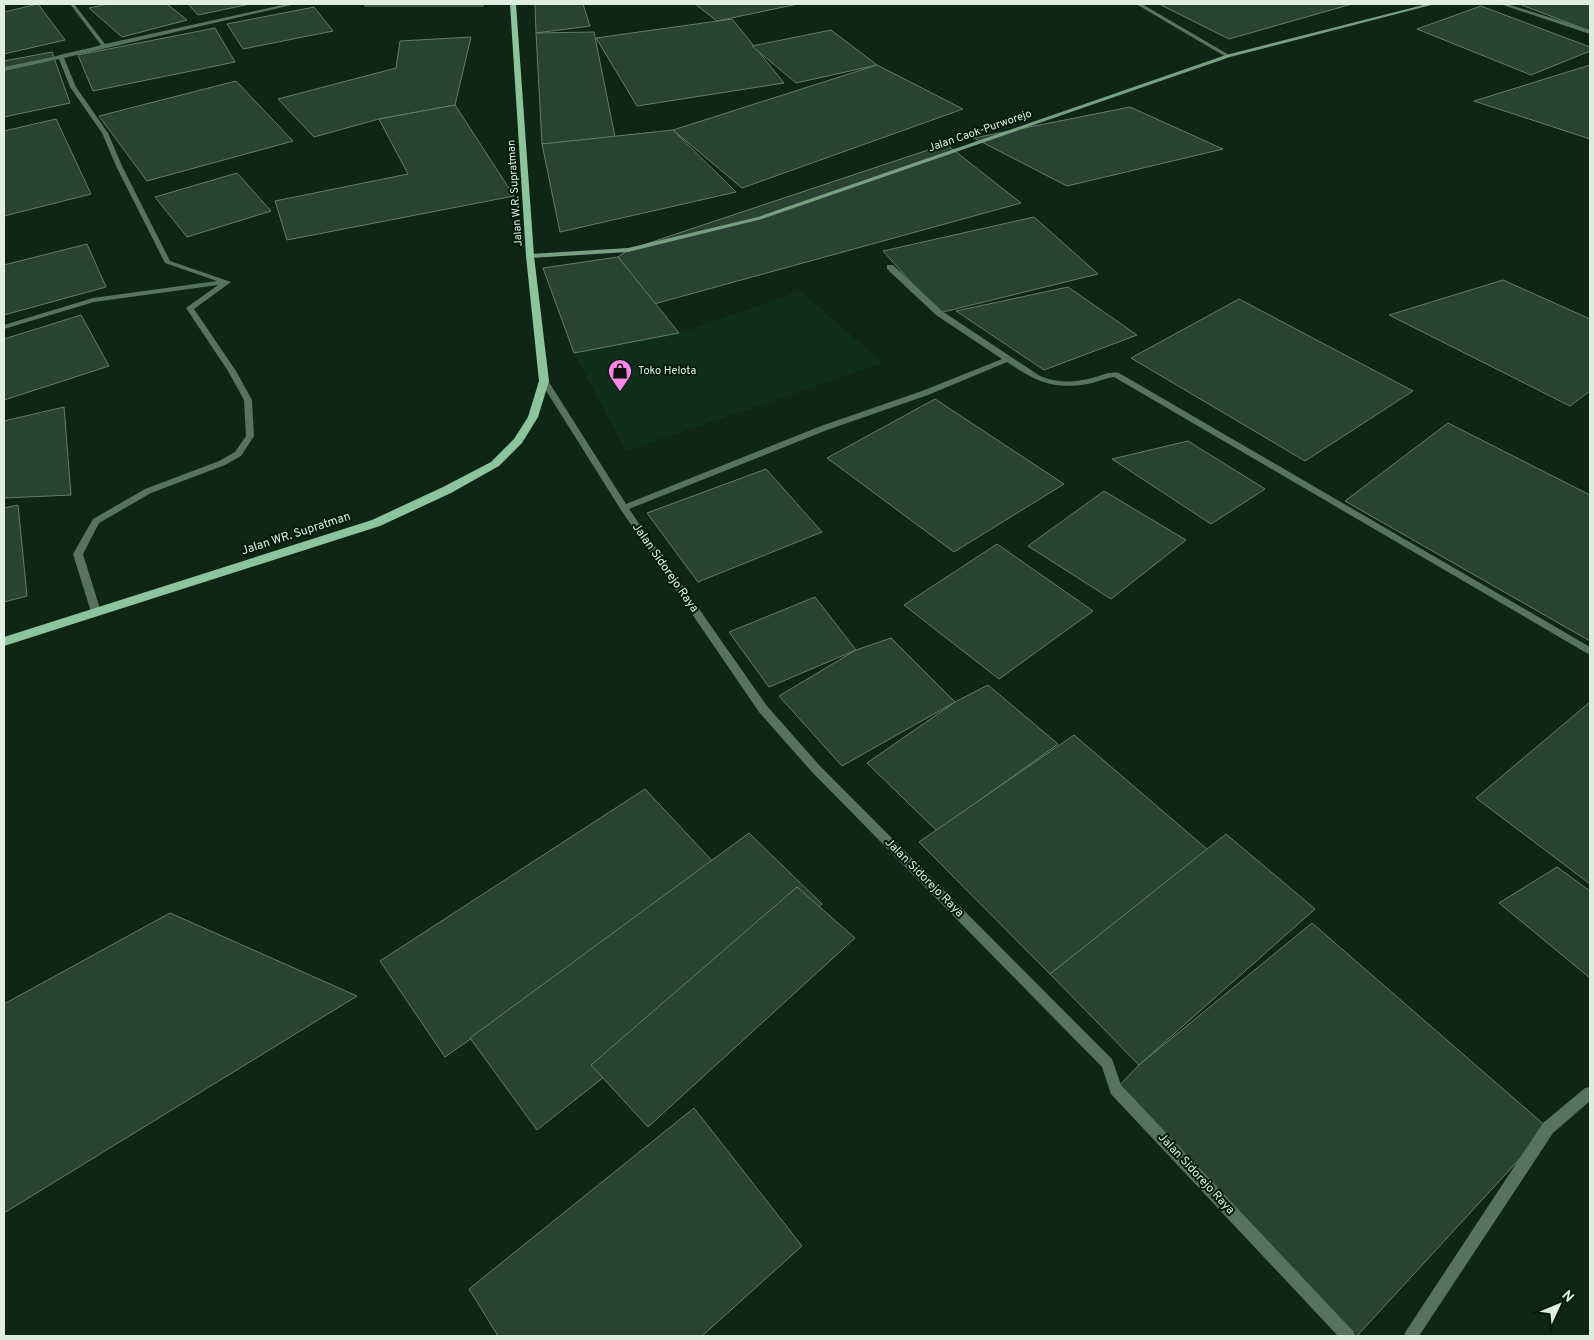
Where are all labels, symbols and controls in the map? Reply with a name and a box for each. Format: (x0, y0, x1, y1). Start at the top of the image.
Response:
street label: Jalan Caok-Purworejo (926, 107, 1034, 155)
street label: Jalan W.R. Supratman (504, 139, 526, 247)
shop icon: Toko Helota (607, 358, 633, 392)
place label: Toko Helota (638, 364, 696, 378)
street label: Jalan WR. Supratman (239, 509, 353, 559)
street label: Jalan Sidorejo Raya (628, 520, 702, 616)
street label: Jalan Sidorejo Raya (881, 835, 967, 921)
street label: Jalan Sidorejo Raya (1154, 1130, 1238, 1218)
north arrow (1534, 1280, 1584, 1330)
text: N (1558, 1287, 1577, 1307)

